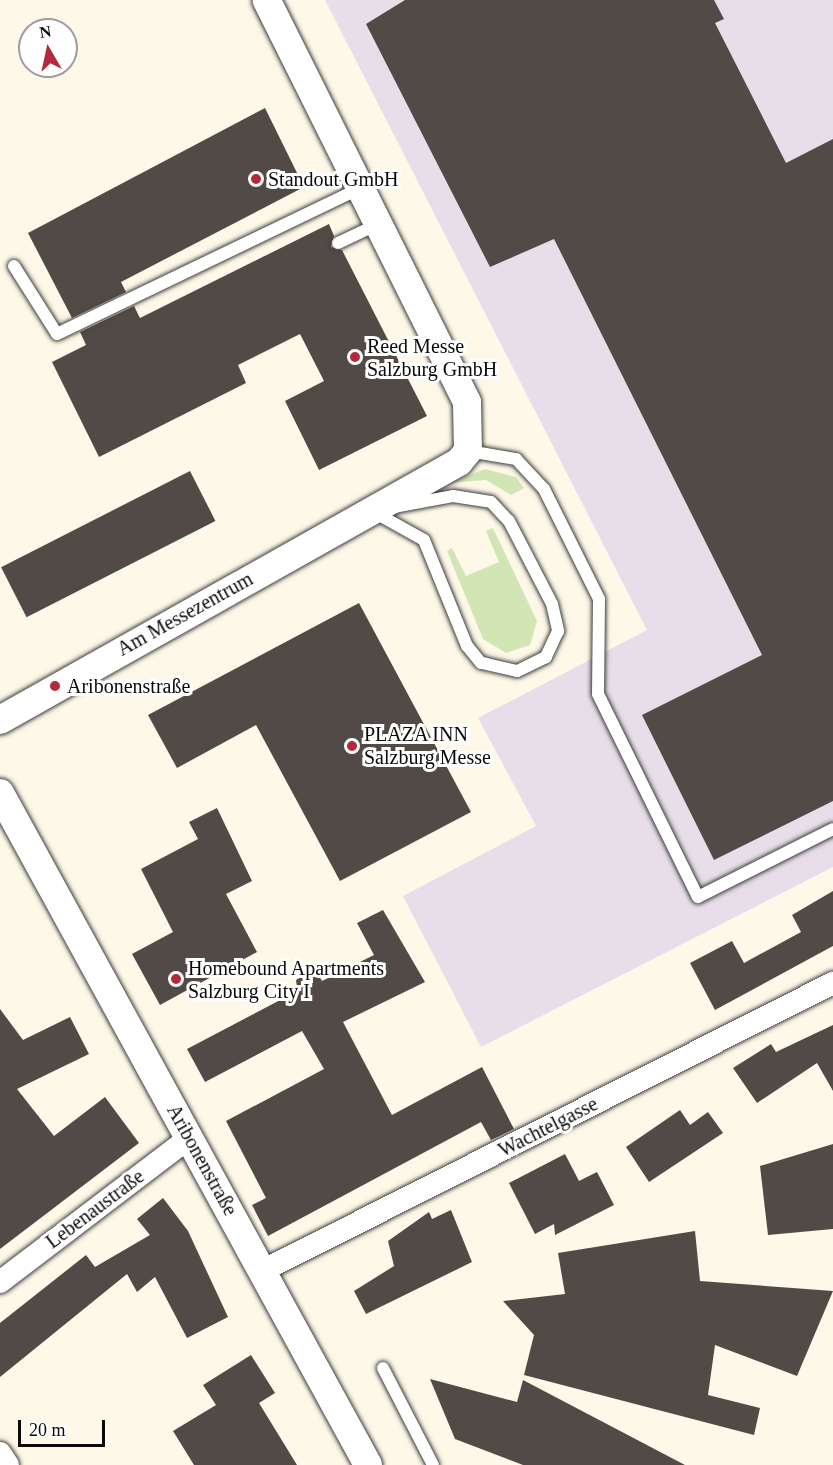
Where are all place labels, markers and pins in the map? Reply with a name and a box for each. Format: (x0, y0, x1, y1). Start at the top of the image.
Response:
place label: Standout GmbH (268, 167, 399, 191)
marker: Standout GmbH (249, 172, 263, 186)
place label: Reed Messe Salzburg GmbH (367, 334, 497, 381)
marker: Reed Messe Salzburg GmbH (348, 350, 362, 364)
place label: Aribonenstraße (67, 674, 190, 698)
marker: Aribonenstraße (48, 679, 62, 693)
place label: PLAZA INN Salzburg Messe (364, 722, 491, 769)
marker: PLAZA INN Salzburg Messe (345, 739, 359, 753)
place label: Homebound Apartments Salzburg City I (188, 956, 385, 1003)
marker: Homebound Apartments Salzburg City I (169, 972, 183, 986)

